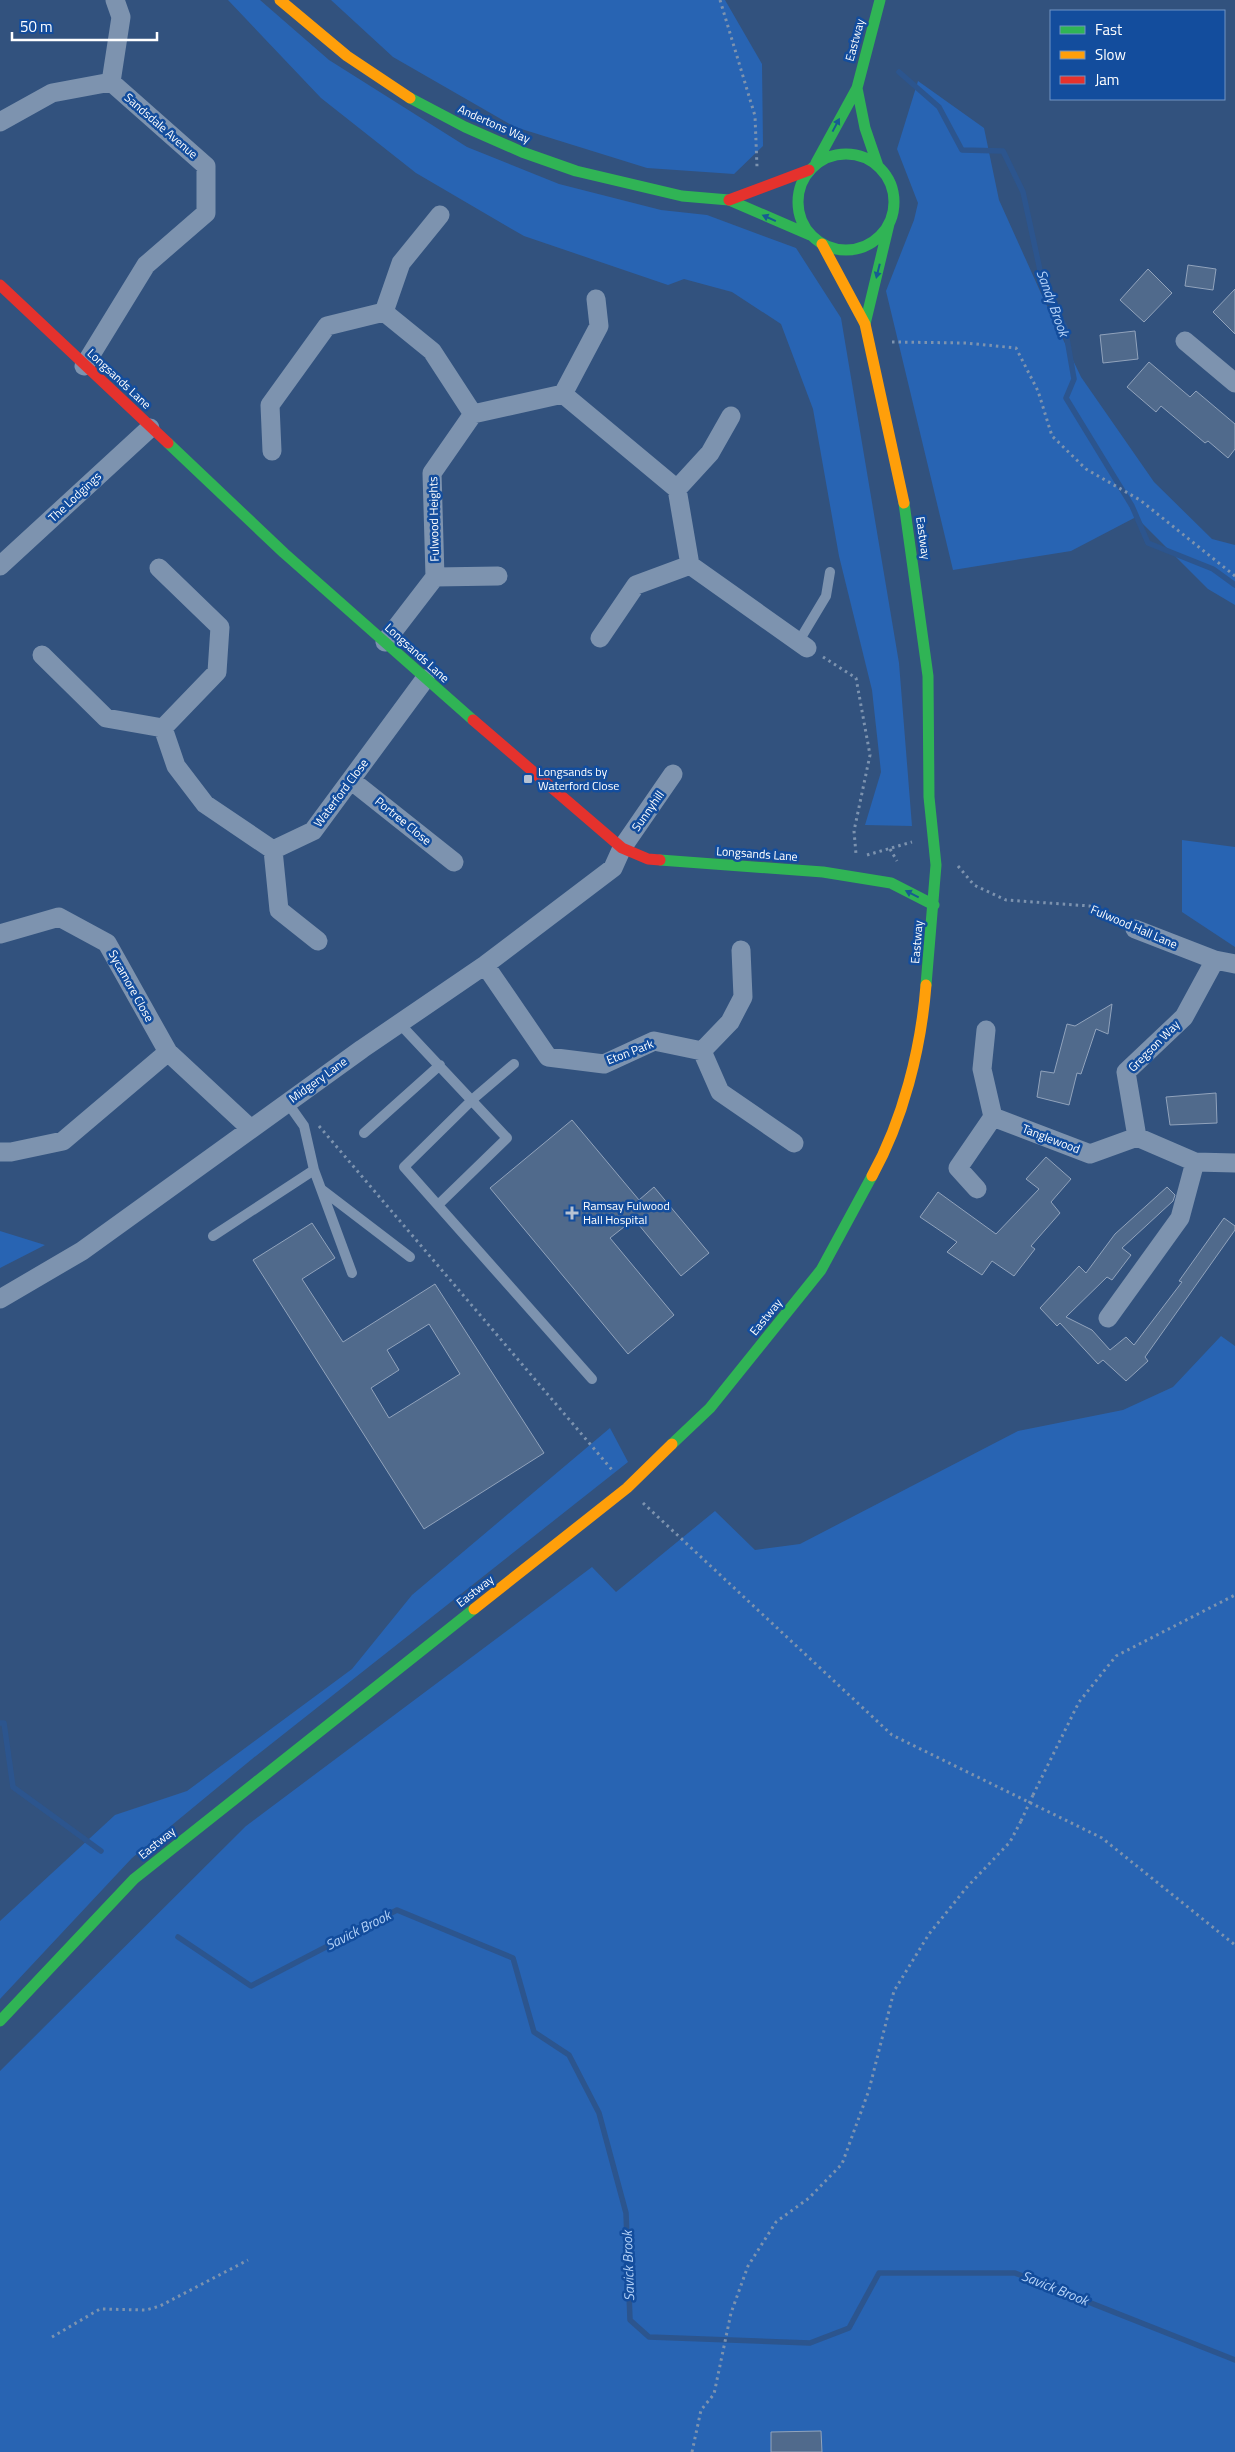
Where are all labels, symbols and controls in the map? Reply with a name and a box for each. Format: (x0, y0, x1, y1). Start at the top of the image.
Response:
scale bar (12, 10, 158, 42)
legend (1050, 10, 1225, 100)
text: 50 m (20, 15, 53, 38)
street label: Eastway (840, 16, 869, 63)
text: Fast (1095, 18, 1123, 41)
text: Slow (1095, 43, 1126, 66)
text: Jam (1095, 68, 1119, 91)
street label: Sandsdale Avenue (120, 88, 202, 163)
street label: Andertons Way (455, 99, 534, 148)
one-way arrow (832, 119, 841, 132)
one-way arrow (762, 213, 776, 221)
one-way arrow (874, 264, 882, 279)
water label: Sandy Brook (1032, 266, 1076, 341)
street label: Longsands Lane (83, 344, 156, 413)
street label: The Lodgings (44, 467, 106, 526)
street label: Fulwood Heights (423, 476, 444, 562)
street label: Eastway (911, 515, 936, 561)
street label: Longsands Lane (381, 618, 454, 687)
street label: Waterford Close (309, 754, 373, 831)
place label: Longsands by Waterford Close (538, 762, 619, 795)
marker: Longsands by Waterford Close (522, 773, 534, 785)
street label: Sunnyhill (627, 786, 669, 835)
street label: Portree Close (371, 792, 436, 849)
street label: Longsands Lane (716, 841, 798, 866)
one-way arrow (905, 890, 920, 898)
street label: Fulwood Hall Lane (1088, 900, 1181, 953)
street label: Eastway (905, 919, 928, 964)
street label: Sycamore Close (104, 946, 159, 1025)
street label: Gregson Way (1123, 1015, 1184, 1076)
street label: Eton Park (603, 1034, 656, 1069)
street label: Midgery Lane (285, 1052, 351, 1107)
street label: Tanglewood (1019, 1119, 1083, 1158)
place label: Ramsay Fulwood Hall Hospital (583, 1196, 670, 1229)
marker: Ramsay Fulwood Hall Hospital (565, 1206, 579, 1220)
street label: Eastway (745, 1294, 787, 1339)
street label: Eastway (452, 1570, 498, 1611)
street label: Eastway (134, 1821, 180, 1864)
water label: Savick Brook (322, 1903, 396, 1955)
water label: Savick Brook (616, 2229, 639, 2302)
water label: Savick Brook (1019, 2265, 1093, 2311)

